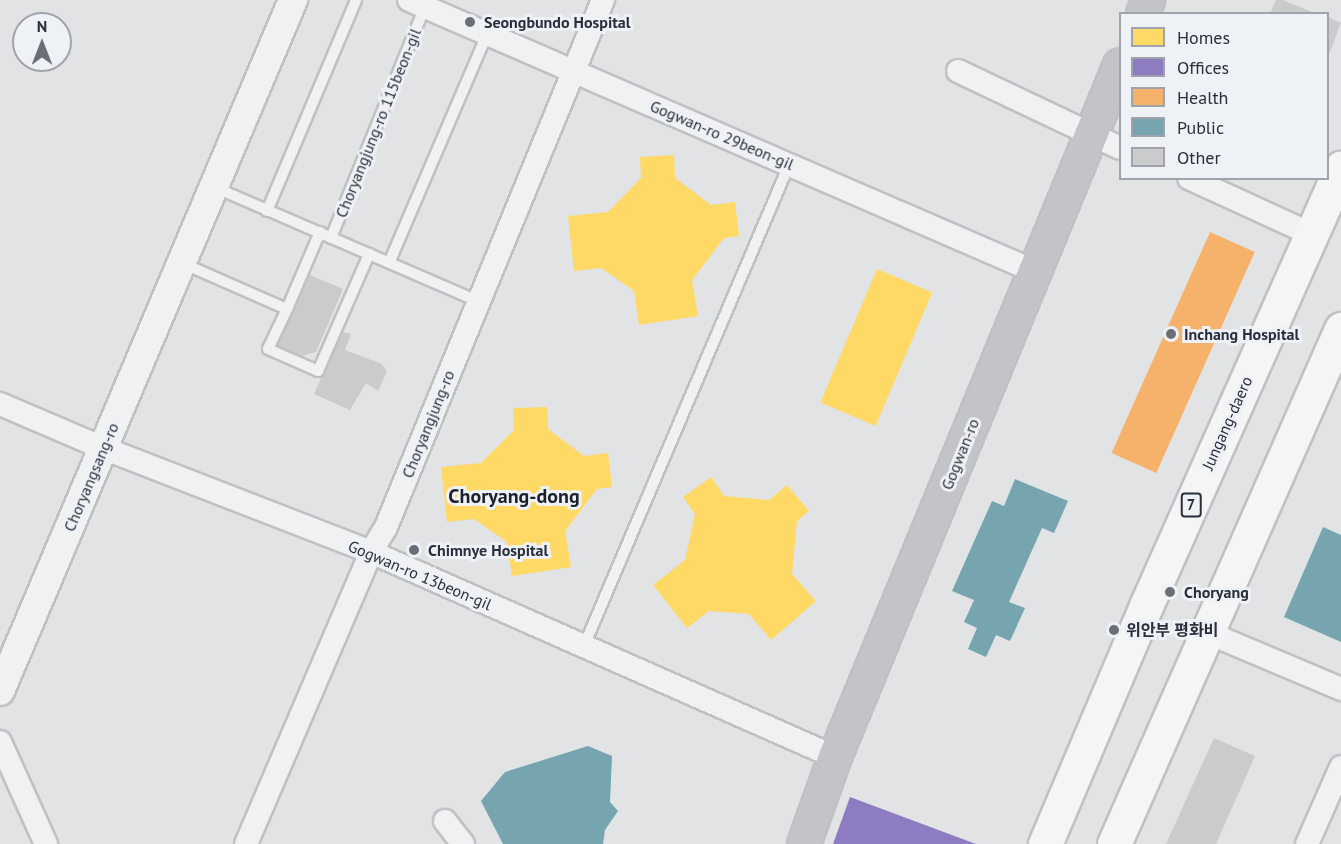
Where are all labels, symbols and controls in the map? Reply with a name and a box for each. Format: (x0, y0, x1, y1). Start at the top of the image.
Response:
north arrow (12, 12, 72, 72)
place label: Seongbundo Hospital (484, 12, 631, 32)
legend (1119, 12, 1329, 180)
marker: Seongbundo Hospital (461, 13, 479, 31)
text: N (37, 16, 47, 36)
street label: Choryangjung-ro 115beon-gil (331, 26, 425, 220)
text: Homes (1177, 26, 1230, 49)
text: Offices (1177, 56, 1229, 79)
text: Health (1177, 86, 1228, 109)
street label: Gogwan-ro 29beon-gil (647, 96, 797, 174)
text: Public (1177, 116, 1224, 139)
text: Other (1177, 146, 1221, 169)
place label: Inchang Hospital (1184, 324, 1299, 344)
marker: Inchang Hospital (1162, 325, 1180, 343)
street label: Choryangjung-ro (398, 367, 458, 481)
street label: Jungang-daero (1198, 373, 1256, 473)
street label: Gogwan-ro (937, 416, 983, 492)
street label: Choryangsang-ro (59, 420, 123, 534)
district label: Choryang-dong (448, 484, 580, 508)
road number: 7 (1180, 493, 1202, 517)
street label: Gogwan-ro 13beon-gil (345, 536, 495, 614)
place label: Chimnye Hospital (428, 540, 548, 560)
marker: Chimnye Hospital (405, 541, 423, 559)
place label: Choryang (1184, 582, 1249, 602)
marker: Choryang (1161, 583, 1179, 601)
place label: 위안부 평화비 (1126, 620, 1218, 640)
marker: 위안부 평화비 (1107, 623, 1121, 637)

